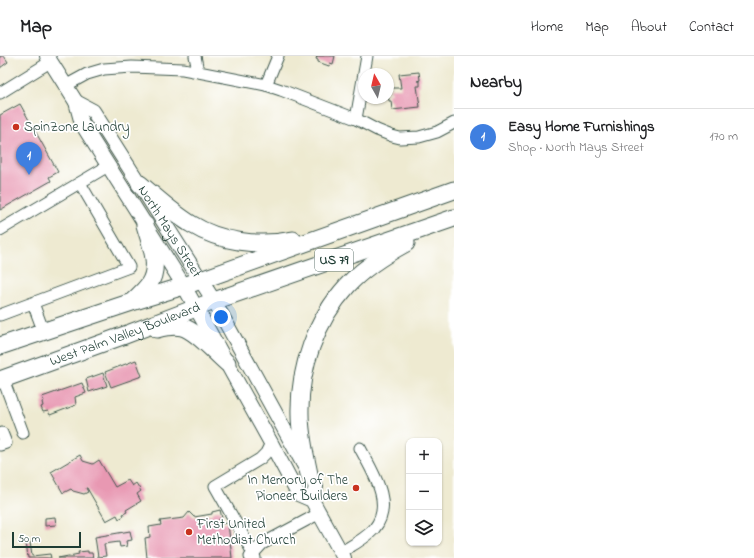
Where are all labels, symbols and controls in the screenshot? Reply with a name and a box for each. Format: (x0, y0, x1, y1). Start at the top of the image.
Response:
text: Map (20, 14, 52, 41)
text: Home (531, 17, 563, 38)
text: Map (585, 17, 609, 38)
text: About (631, 17, 667, 38)
text: Contact (689, 17, 734, 38)
north arrow (358, 68, 394, 104)
text: Nearby (470, 70, 522, 95)
text: Easy Home Furnishings (508, 116, 655, 138)
place label: SpinZone Laundry (24, 117, 130, 139)
marker: SpinZone Laundry (11, 122, 21, 132)
text: 1 (481, 127, 485, 146)
text: 170 m (710, 127, 738, 146)
text: Shop · North Mays Street (508, 138, 644, 157)
pin: 1 (16, 142, 42, 175)
street label: North Mays Street (132, 181, 207, 282)
road number: US 79 (315, 249, 353, 271)
street label: West Palm Valley Boulevard (47, 297, 203, 372)
your location (211, 307, 231, 327)
map controls (406, 438, 442, 546)
button: + (406, 438, 442, 474)
place label: In Memory of The Pioneer Builders (248, 470, 349, 507)
button: − (406, 474, 442, 510)
marker: In Memory of The Pioneer Builders (351, 483, 361, 493)
button: layers (406, 510, 442, 546)
place label: First United Methodist Church (196, 514, 296, 551)
marker: First United Methodist Church (184, 527, 194, 537)
scale bar (12, 530, 81, 549)
text: 50 m (18, 531, 40, 547)

